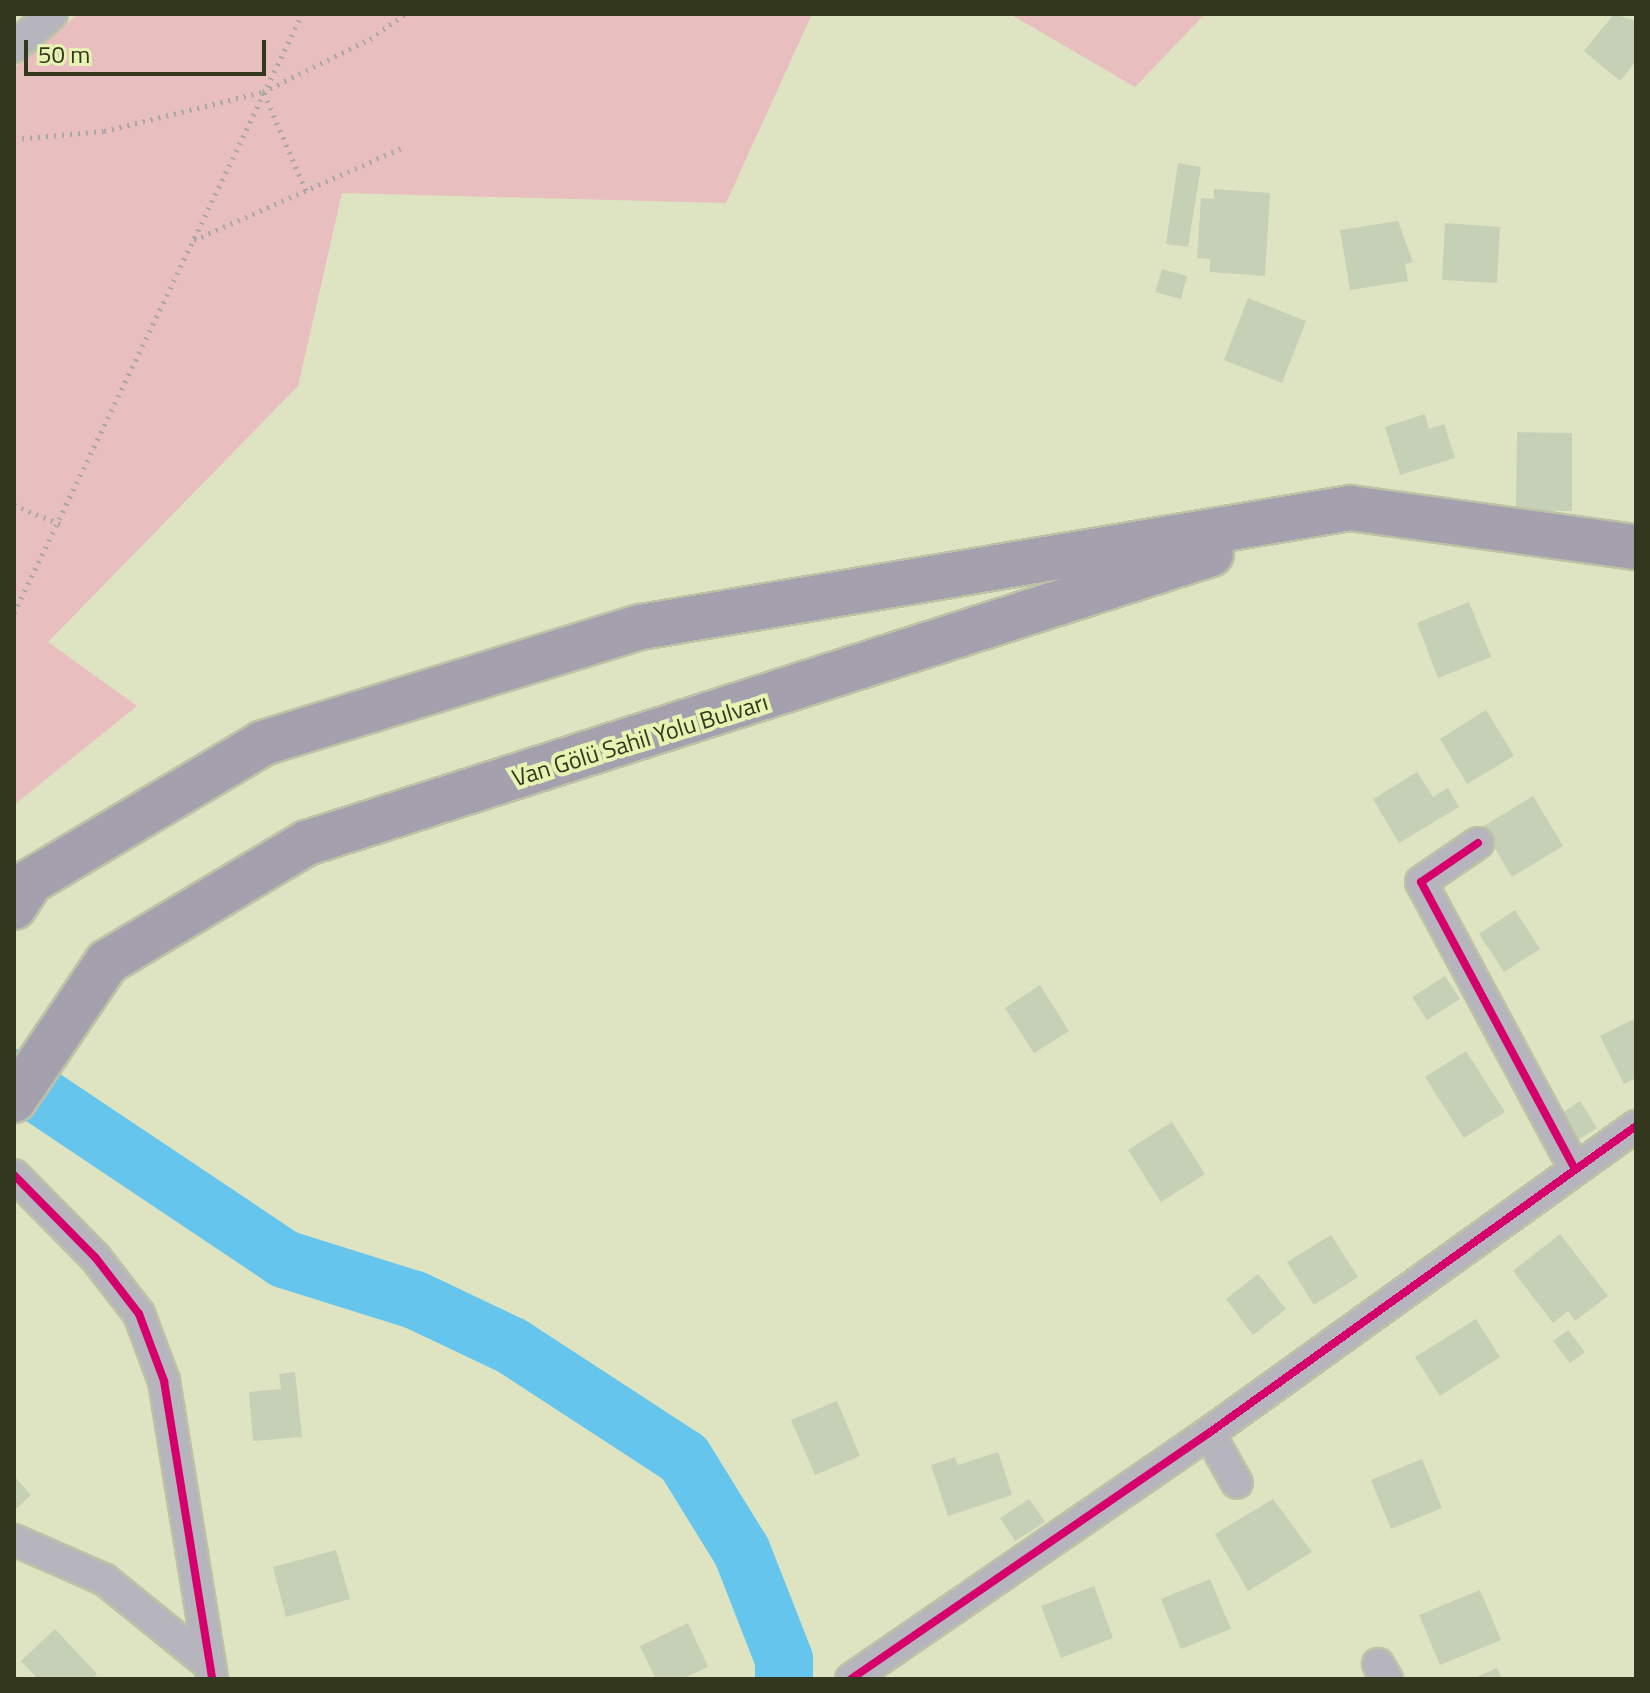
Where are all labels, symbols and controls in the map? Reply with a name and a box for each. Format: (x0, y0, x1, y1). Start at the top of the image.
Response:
scale bar (28, 24, 270, 74)
text: 50 m (38, 36, 90, 72)
street label: Van Gölü Sahil Yolu Bulvarı (509, 687, 771, 793)

